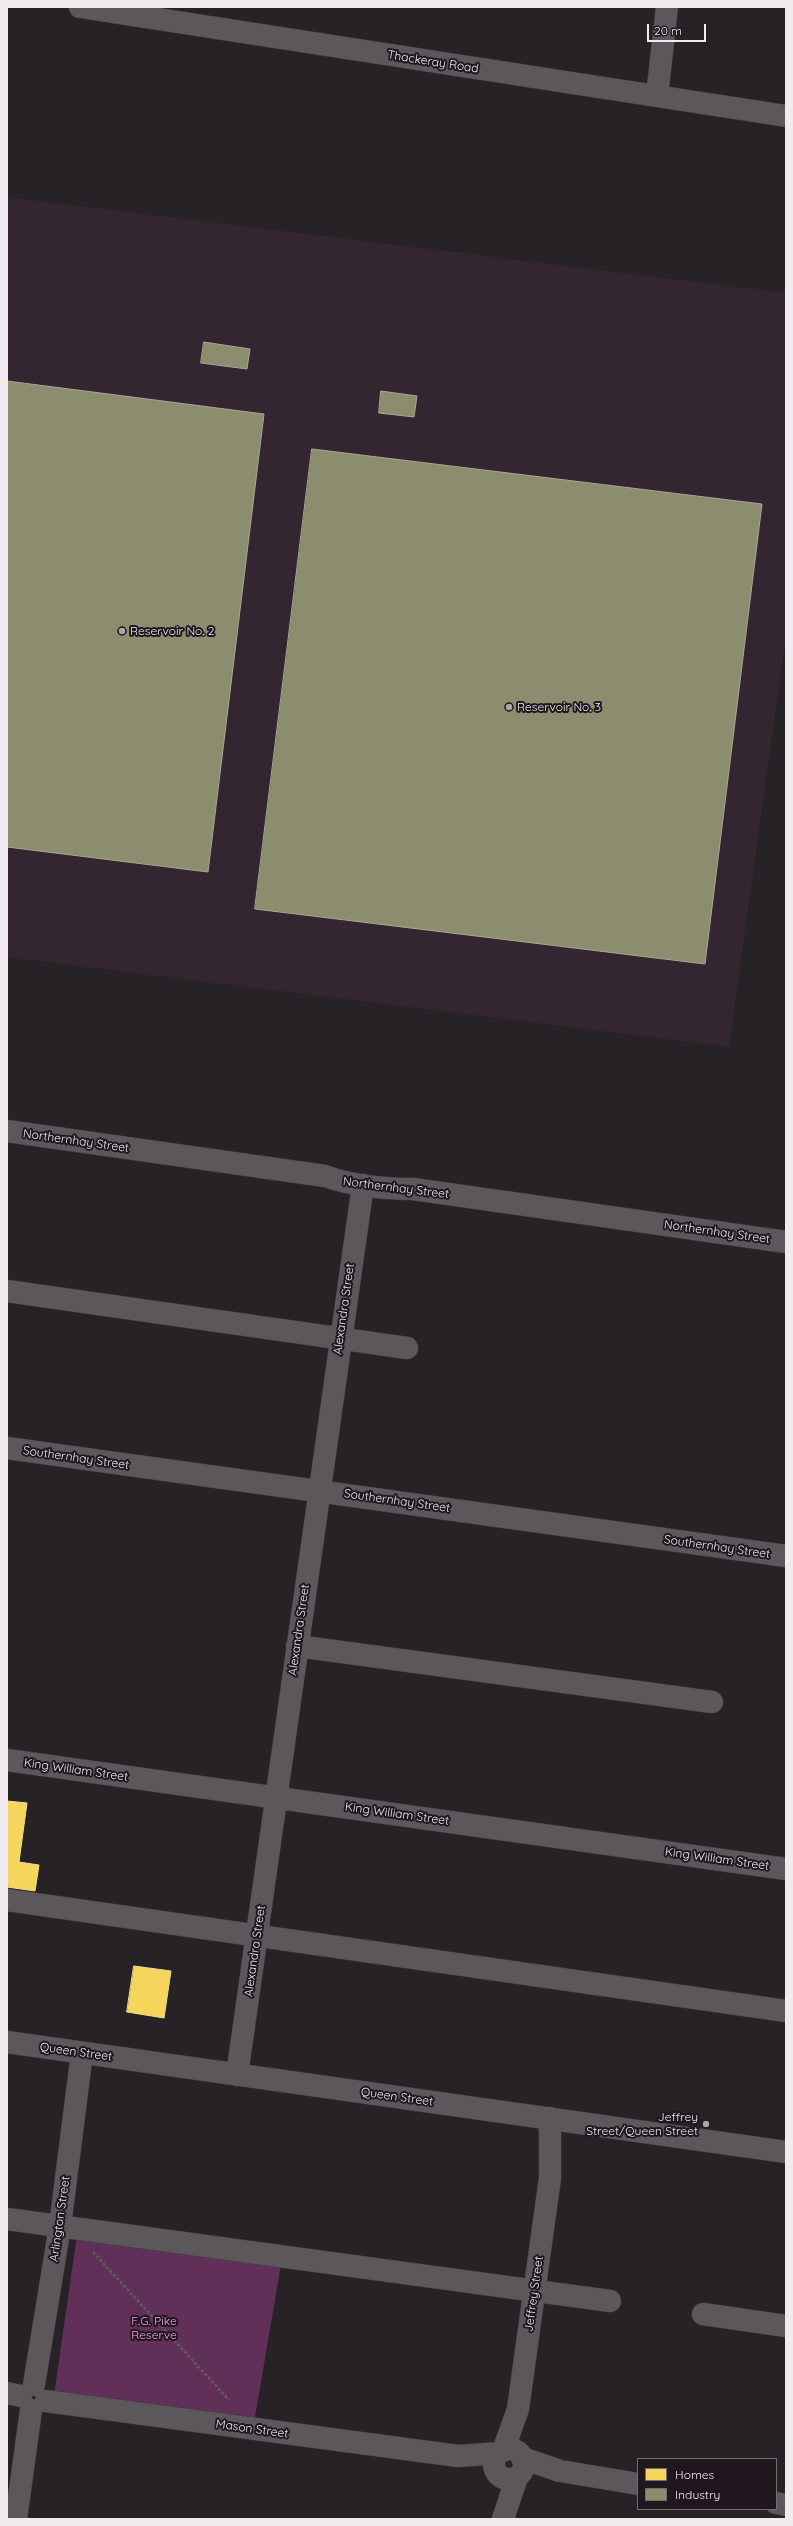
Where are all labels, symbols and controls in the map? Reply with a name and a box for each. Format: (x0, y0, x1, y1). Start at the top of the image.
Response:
scale bar (649, 16, 708, 42)
text: 20 m (654, 23, 682, 38)
street label: Thackeray Road (386, 48, 480, 76)
place label: Reservoir No. 2 (130, 624, 214, 638)
marker: Reservoir No. 2 (117, 626, 127, 636)
place label: Reservoir No. 3 (517, 700, 601, 714)
marker: Reservoir No. 3 (504, 702, 514, 712)
street label: Northernhay Street (22, 1126, 130, 1156)
street label: Northernhay Street (342, 1174, 450, 1202)
street label: Northernhay Street (663, 1217, 771, 1247)
street label: Alexandra Street (330, 1262, 358, 1356)
street label: Southernhay Street (22, 1443, 130, 1473)
street label: Southernhay Street (343, 1486, 451, 1516)
street label: Southernhay Street (663, 1532, 771, 1562)
street label: Alexandra Street (285, 1583, 313, 1677)
street label: King William Street (23, 1756, 129, 1784)
street label: King William Street (344, 1800, 450, 1828)
street label: King William Street (664, 1845, 770, 1873)
street label: Alexandra Street (241, 1904, 269, 1998)
street label: Queen Street (39, 2040, 113, 2064)
street label: Queen Street (360, 2085, 434, 2109)
place label: Jeffrey Street/Queen Street (586, 2110, 698, 2138)
marker: Jeffrey Street/Queen Street (701, 2119, 711, 2129)
street label: Arlington Street (47, 2175, 73, 2263)
street label: Jeffrey Street (522, 2255, 546, 2333)
park label: F.G. Pike Reserve (131, 2314, 177, 2342)
street label: Mason Street (215, 2417, 289, 2441)
legend (637, 2458, 777, 2510)
text: Homes (675, 2467, 714, 2482)
text: Industry (675, 2487, 720, 2502)

